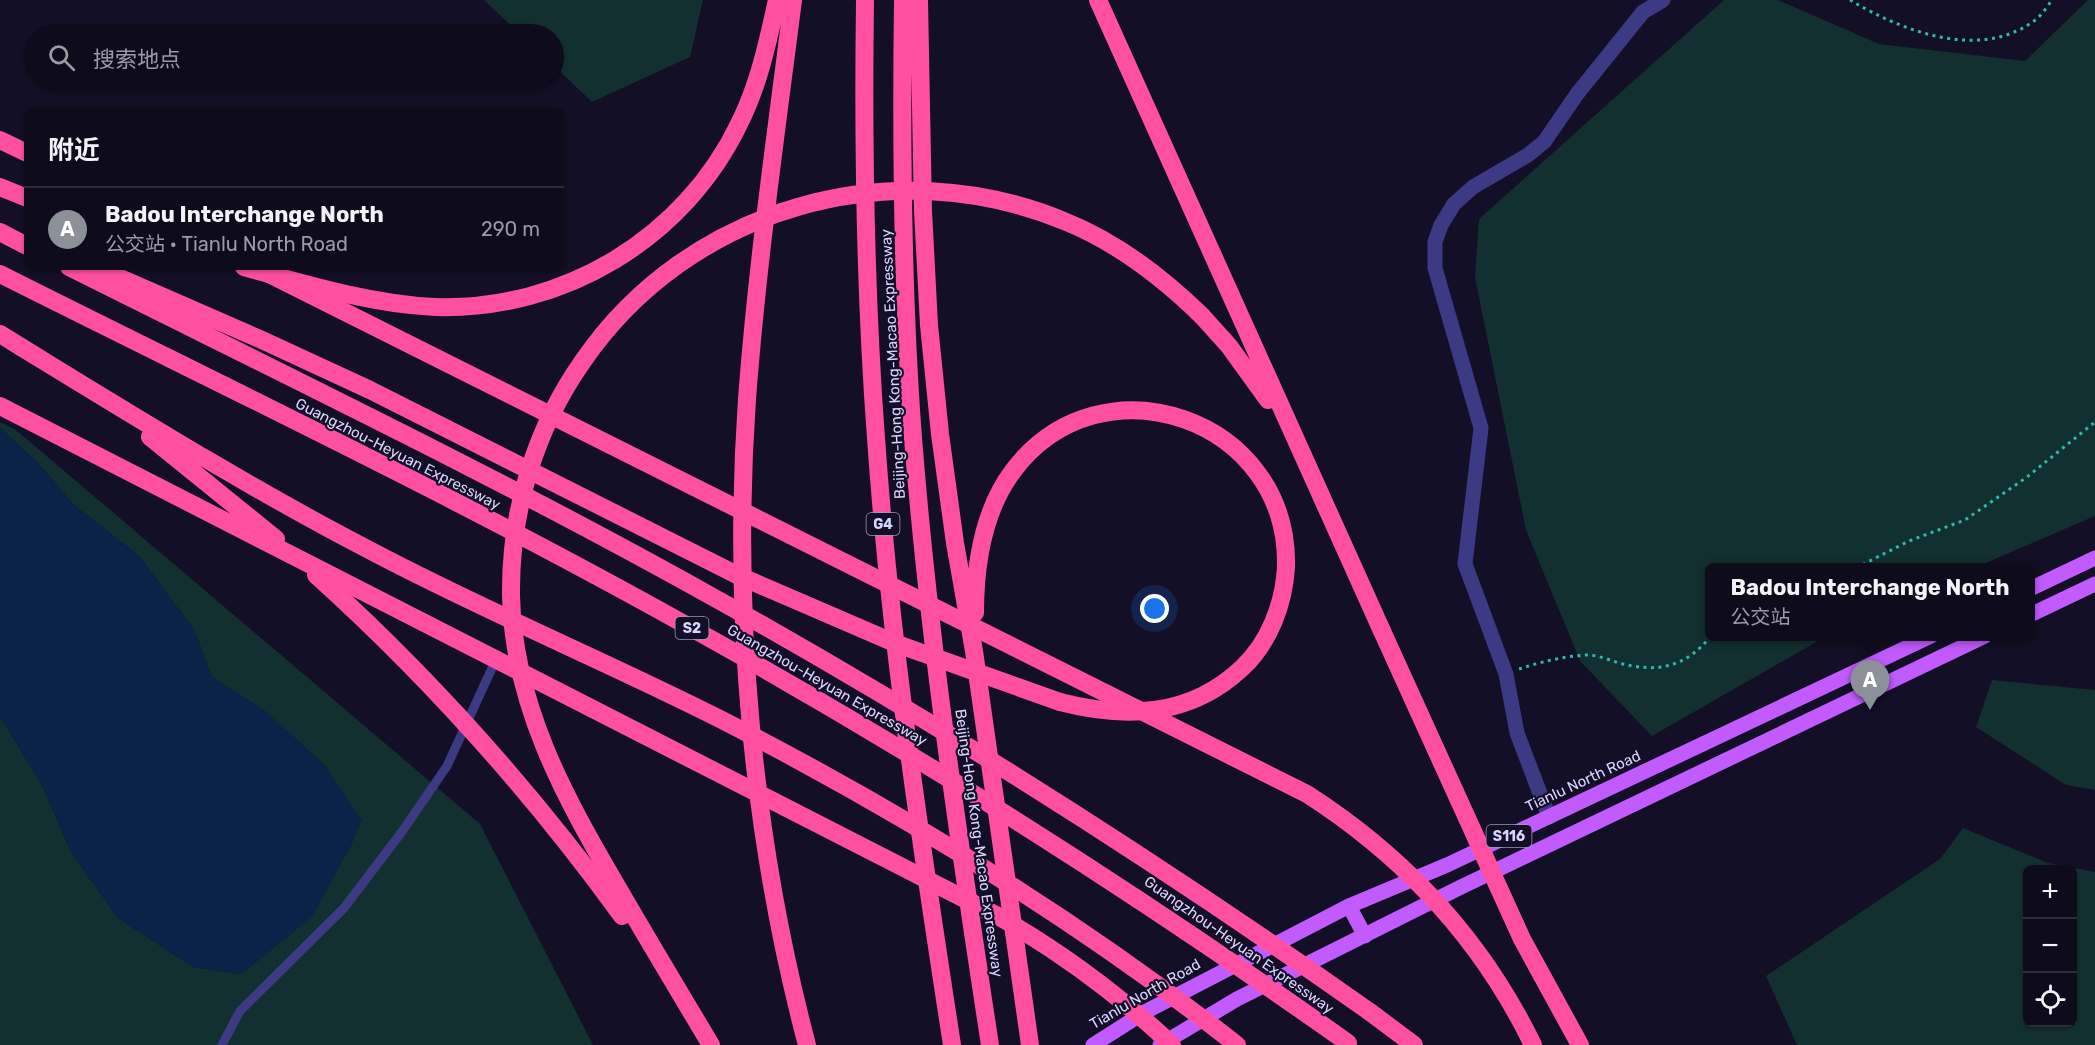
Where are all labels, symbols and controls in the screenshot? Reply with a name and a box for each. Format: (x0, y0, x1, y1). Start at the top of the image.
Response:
search box (24, 24, 564, 90)
icon: search (45, 41, 78, 74)
text: 搜索地点 (93, 46, 181, 73)
text: 附近 (48, 135, 100, 166)
text: Badou Interchange North (105, 201, 384, 228)
text: A (60, 217, 75, 241)
text: 290 m (481, 217, 540, 241)
street label: Beijing-Hong Kong-Macao Expressway (877, 228, 909, 500)
text: 公交站 · Tianlu North Road (105, 232, 348, 256)
street label: Guangzhou-Heyuan Expressway (292, 394, 504, 514)
road number: G4 (866, 513, 900, 535)
popup (1705, 563, 2035, 641)
text: Badou Interchange North (1731, 574, 2009, 601)
your location (1140, 594, 1169, 623)
text: 公交站 (1731, 605, 1791, 629)
road number: S2 (676, 617, 708, 639)
street label: Guangzhou-Heyuan Expressway (724, 620, 930, 750)
pin: A (1850, 660, 1890, 710)
street label: Beijing-Hong Kong-Macao Expressway (951, 708, 1007, 978)
street label: Tianlu North Road (1523, 746, 1643, 816)
road number: S116 (1486, 825, 1532, 847)
map controls (2023, 865, 2077, 1027)
button: + (2023, 865, 2077, 919)
street label: Guangzhou-Heyuan Expressway (1141, 872, 1337, 1018)
button: − (2023, 919, 2077, 973)
street label: Tianlu North Road (1086, 955, 1204, 1033)
button: locate (2023, 973, 2077, 1027)

